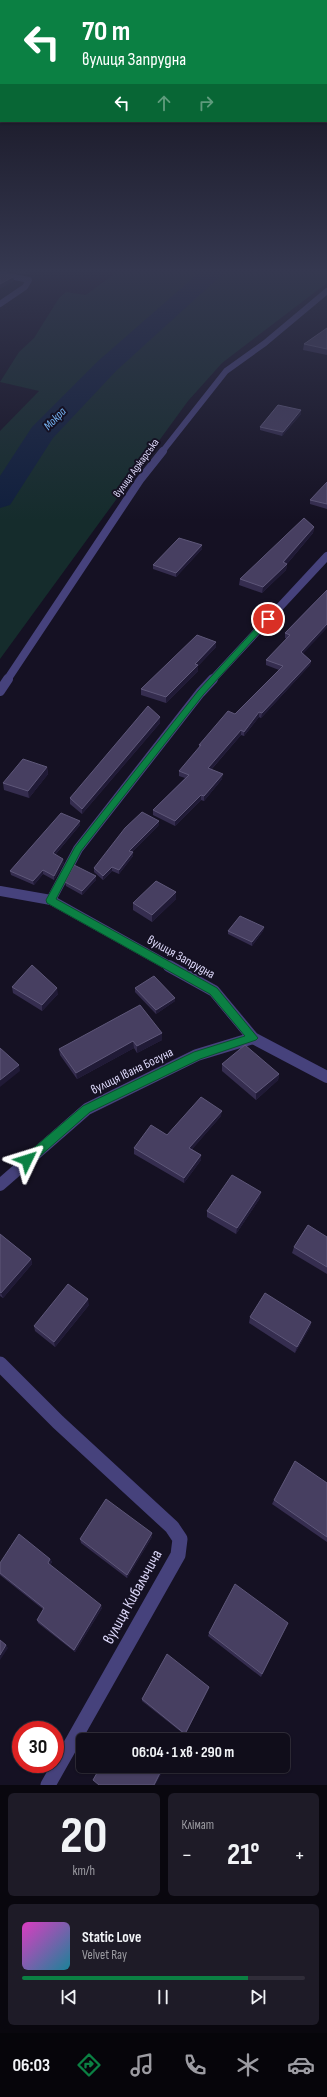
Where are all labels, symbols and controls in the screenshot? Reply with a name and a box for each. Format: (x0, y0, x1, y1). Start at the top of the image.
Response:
text: 70 m (82, 15, 130, 48)
icon: left (16, 16, 68, 68)
text: вулиця Запрудна (82, 49, 186, 70)
icon: left (111, 92, 133, 114)
icon: ahead (153, 92, 175, 114)
icon: right (195, 92, 217, 114)
water label: Мокра (41, 404, 70, 434)
street label: вулиця Аджарська (110, 436, 162, 500)
pin (251, 602, 285, 636)
icon: arrive (257, 608, 279, 630)
street label: вулиця Запрудна (144, 932, 218, 982)
street label: вулиця Івана Богуна (88, 1044, 176, 1098)
position arrow (6, 1139, 48, 1181)
street label: вулиця Кибальчича (99, 1547, 167, 1647)
speed limit sign: 30 (12, 1721, 64, 1773)
text: 06:04 · 1 хв · 290 m (132, 1743, 234, 1762)
text: 20 (60, 1805, 108, 1868)
text: Клімат (182, 1817, 214, 1833)
text: 21° (227, 1837, 260, 1873)
text: − (182, 1842, 192, 1869)
text: + (294, 1842, 305, 1869)
text: km/h (73, 1863, 95, 1879)
text: Static Love (82, 1928, 141, 1947)
text: Velvet Ray (82, 1947, 127, 1963)
icon: previous (58, 1986, 80, 2008)
icon: pause (152, 1986, 174, 2008)
icon: next (247, 1986, 269, 2008)
icon: directions (75, 2051, 103, 2079)
icon: music (128, 2051, 156, 2079)
icon: phone (181, 2051, 209, 2079)
icon: climate (234, 2051, 262, 2079)
icon: car (287, 2051, 315, 2079)
text: 06:03 (12, 2055, 50, 2076)

